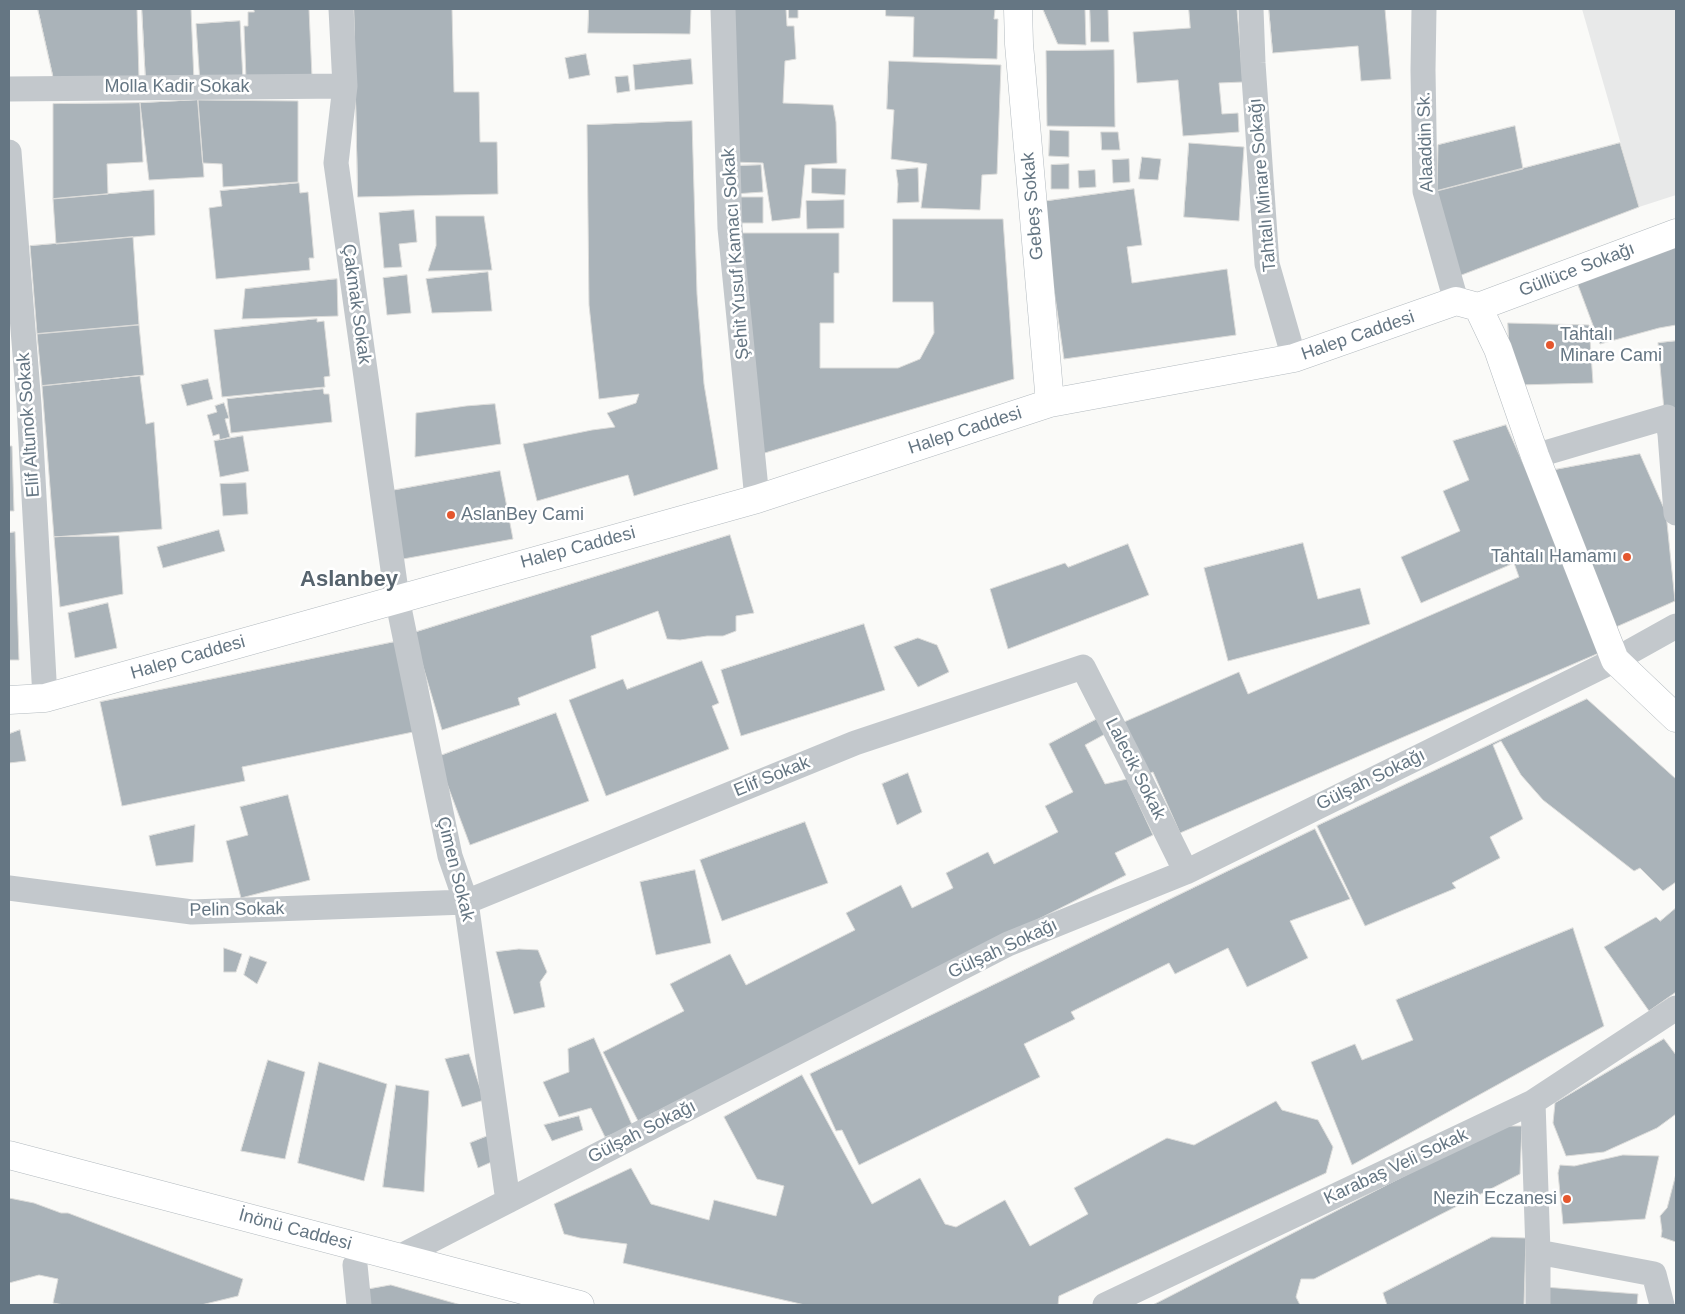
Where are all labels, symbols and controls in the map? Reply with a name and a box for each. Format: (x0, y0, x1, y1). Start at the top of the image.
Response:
street label: Molla Kadir Sokak (104, 76, 250, 98)
street label: Alaaddin Sk. (1413, 91, 1439, 193)
street label: Tahtalı Minare Sokağı (1245, 97, 1281, 273)
street label: Şehit Yusuf Kamacı Sokak (718, 147, 754, 361)
street label: Gebeş Sokak (1018, 151, 1048, 261)
street label: Güllüce Sokağı (1516, 238, 1638, 302)
street label: Çakmak Sokak (337, 243, 375, 365)
street label: Halep Caddesi (1299, 307, 1417, 365)
place label: Tahtalı Minare Cami (1560, 324, 1662, 366)
marker: Tahtalı Minare Cami (1544, 339, 1556, 351)
street label: Elif Altunok Sokak (13, 352, 45, 498)
street label: Halep Caddesi (906, 402, 1024, 460)
place label: AslanBey Cami (461, 504, 584, 526)
marker: AslanBey Cami (445, 509, 457, 521)
street label: Halep Caddesi (518, 522, 638, 574)
place label: Tahtalı Hamamı (1491, 546, 1617, 568)
marker: Tahtalı Hamamı (1621, 551, 1633, 563)
district label: Aslanbey (300, 567, 398, 593)
street label: Halep Caddesi (128, 631, 248, 685)
street label: Lalecik Sokak (1100, 715, 1170, 823)
street label: Gülşah Sokağı (1313, 744, 1429, 816)
street label: Elif Sokak (731, 752, 813, 802)
street label: Çimen Sokak (432, 814, 478, 924)
street label: Pelin Sokak (189, 898, 285, 922)
street label: Gülşah Sokağı (945, 914, 1061, 984)
street label: Gülşah Sokağı (584, 1096, 700, 1168)
street label: Karabaş Veli Sokak (1321, 1124, 1471, 1210)
place label: Nezih Eczanesi (1433, 1188, 1557, 1210)
marker: Nezih Eczanesi (1561, 1193, 1573, 1205)
street label: İnönü Caddesi (236, 1205, 354, 1255)

